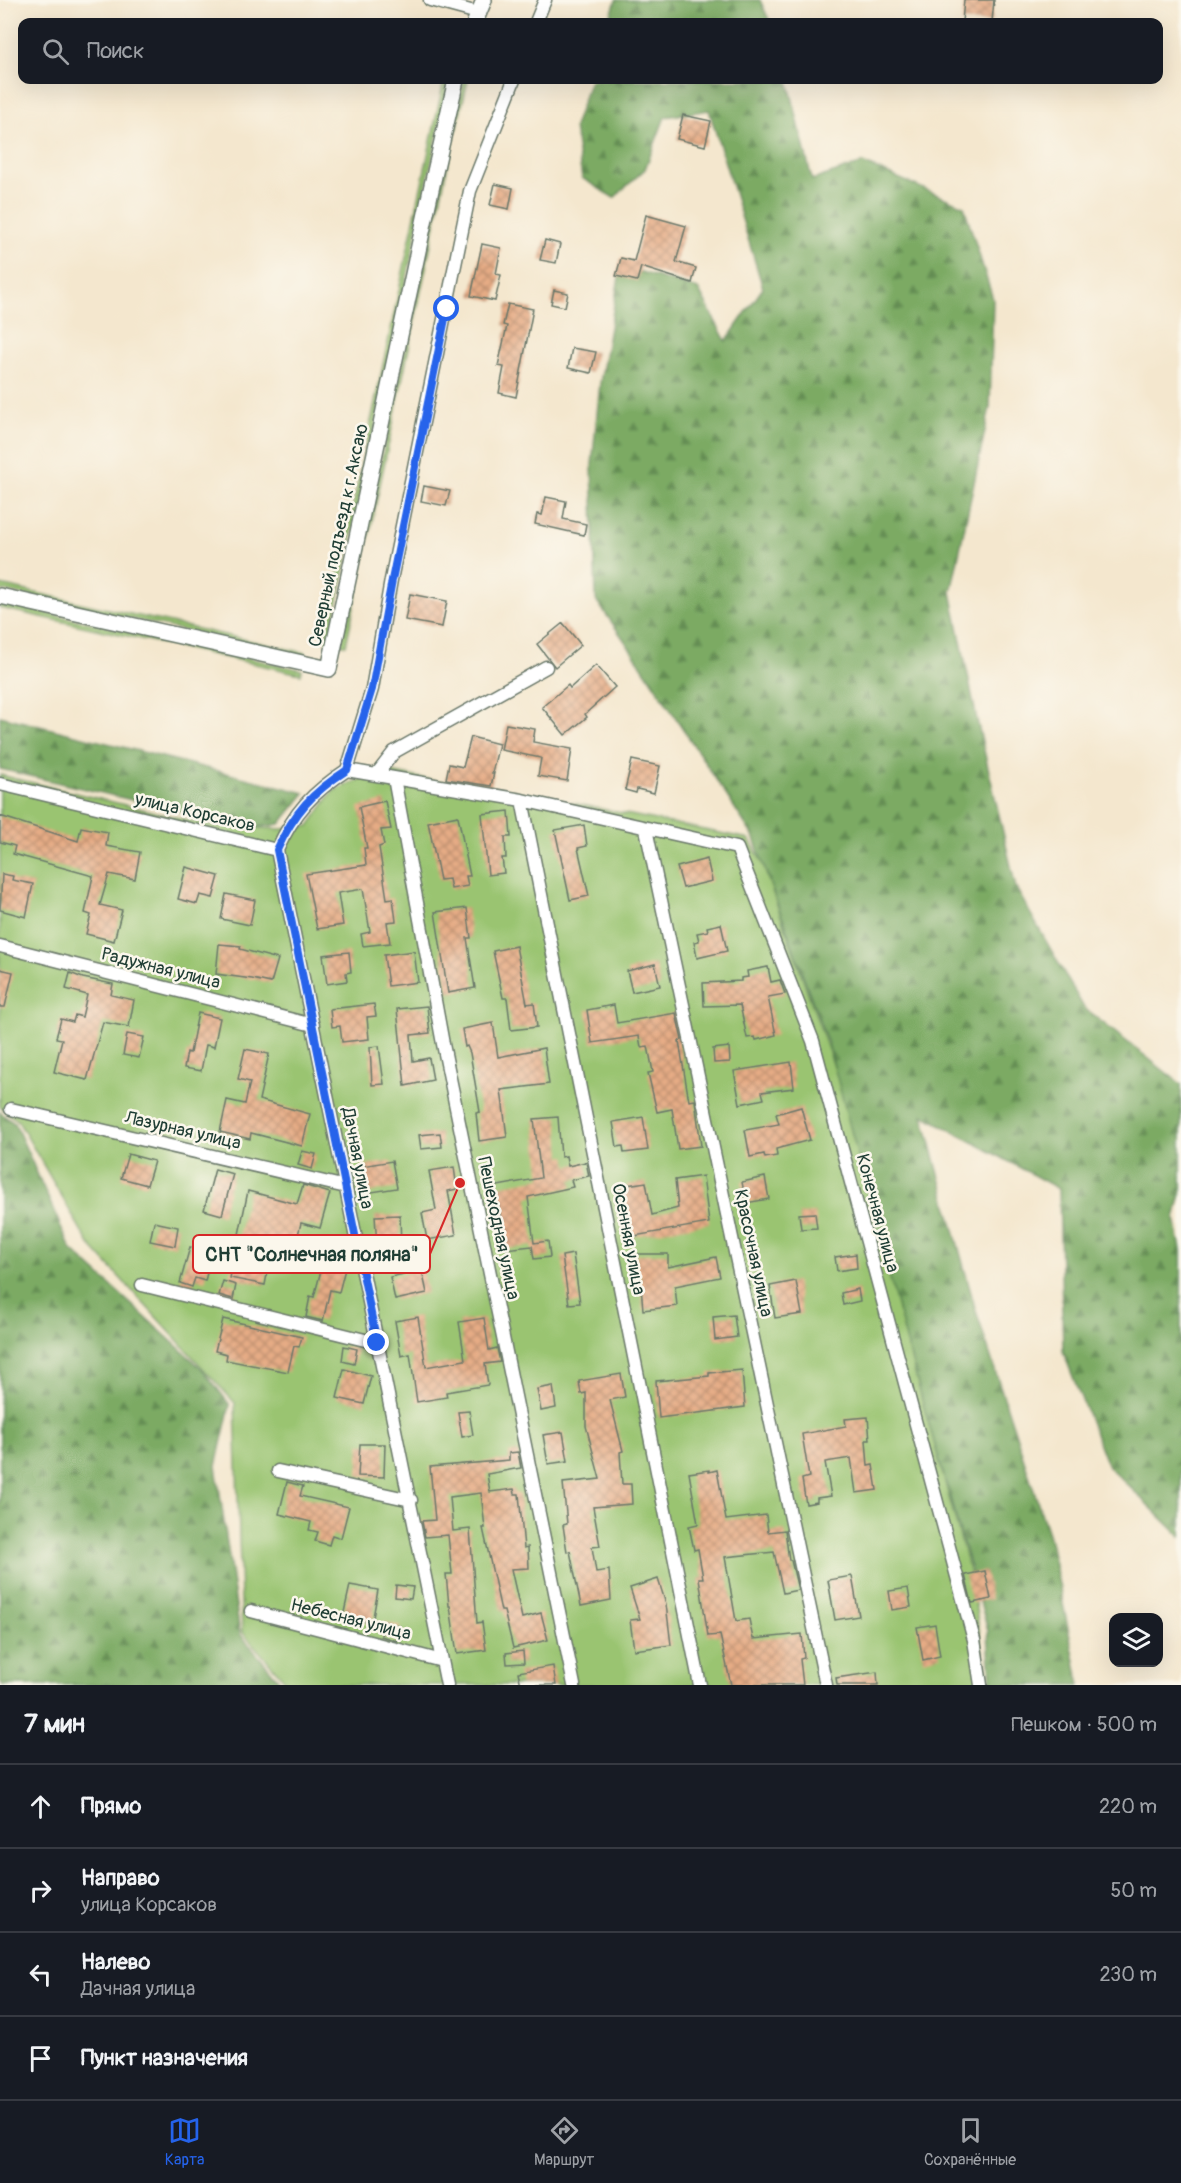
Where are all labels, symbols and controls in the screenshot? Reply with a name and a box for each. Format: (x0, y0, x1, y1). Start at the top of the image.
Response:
search box (18, 18, 1163, 84)
icon: search (39, 35, 72, 68)
text: Поиск (87, 37, 144, 65)
route start (433, 295, 459, 321)
street label: Северный подъезд к г.Аксаю (304, 421, 373, 649)
street label: улица Корсаков (132, 787, 257, 837)
street label: Радужная улица (99, 943, 223, 994)
street label: Дачная улица (336, 1104, 379, 1211)
street label: Лазурная улица (122, 1106, 243, 1155)
street label: Конечная улица (851, 1151, 904, 1275)
street label: Пешеходная улица (472, 1155, 525, 1302)
street label: Осенняя улица (606, 1181, 651, 1297)
street label: Красочная улица (729, 1187, 778, 1319)
callout: СНТ "Солнечная поляна" (193, 1235, 430, 1273)
text: СНТ "Солнечная поляна" (205, 1242, 419, 1267)
route end (363, 1329, 389, 1355)
street label: Небесная улица (288, 1593, 413, 1646)
map controls (1109, 1613, 1163, 1667)
button: layers (1109, 1613, 1163, 1667)
text: 7 мин (24, 1708, 85, 1740)
text: Пешком · 500 m (1011, 1712, 1157, 1737)
icon: ahead (24, 1790, 57, 1823)
text: Прямо (81, 1792, 141, 1820)
text: 220 m (1099, 1794, 1157, 1819)
text: Направо (81, 1864, 160, 1892)
icon: right (24, 1874, 57, 1907)
text: 50 m (1110, 1878, 1157, 1903)
text: улица Корсаков (81, 1892, 217, 1917)
text: Налево (81, 1948, 150, 1976)
icon: left (24, 1958, 57, 1991)
text: 230 m (1100, 1962, 1157, 1987)
text: Дачная улица (81, 1976, 195, 2001)
icon: arrive (24, 2042, 57, 2075)
text: Пункт назначения (81, 2044, 248, 2072)
tab: Карта (165, 2114, 204, 2170)
tab: Маршрут (534, 2114, 594, 2170)
tab: Сохранённые (924, 2114, 1016, 2170)

